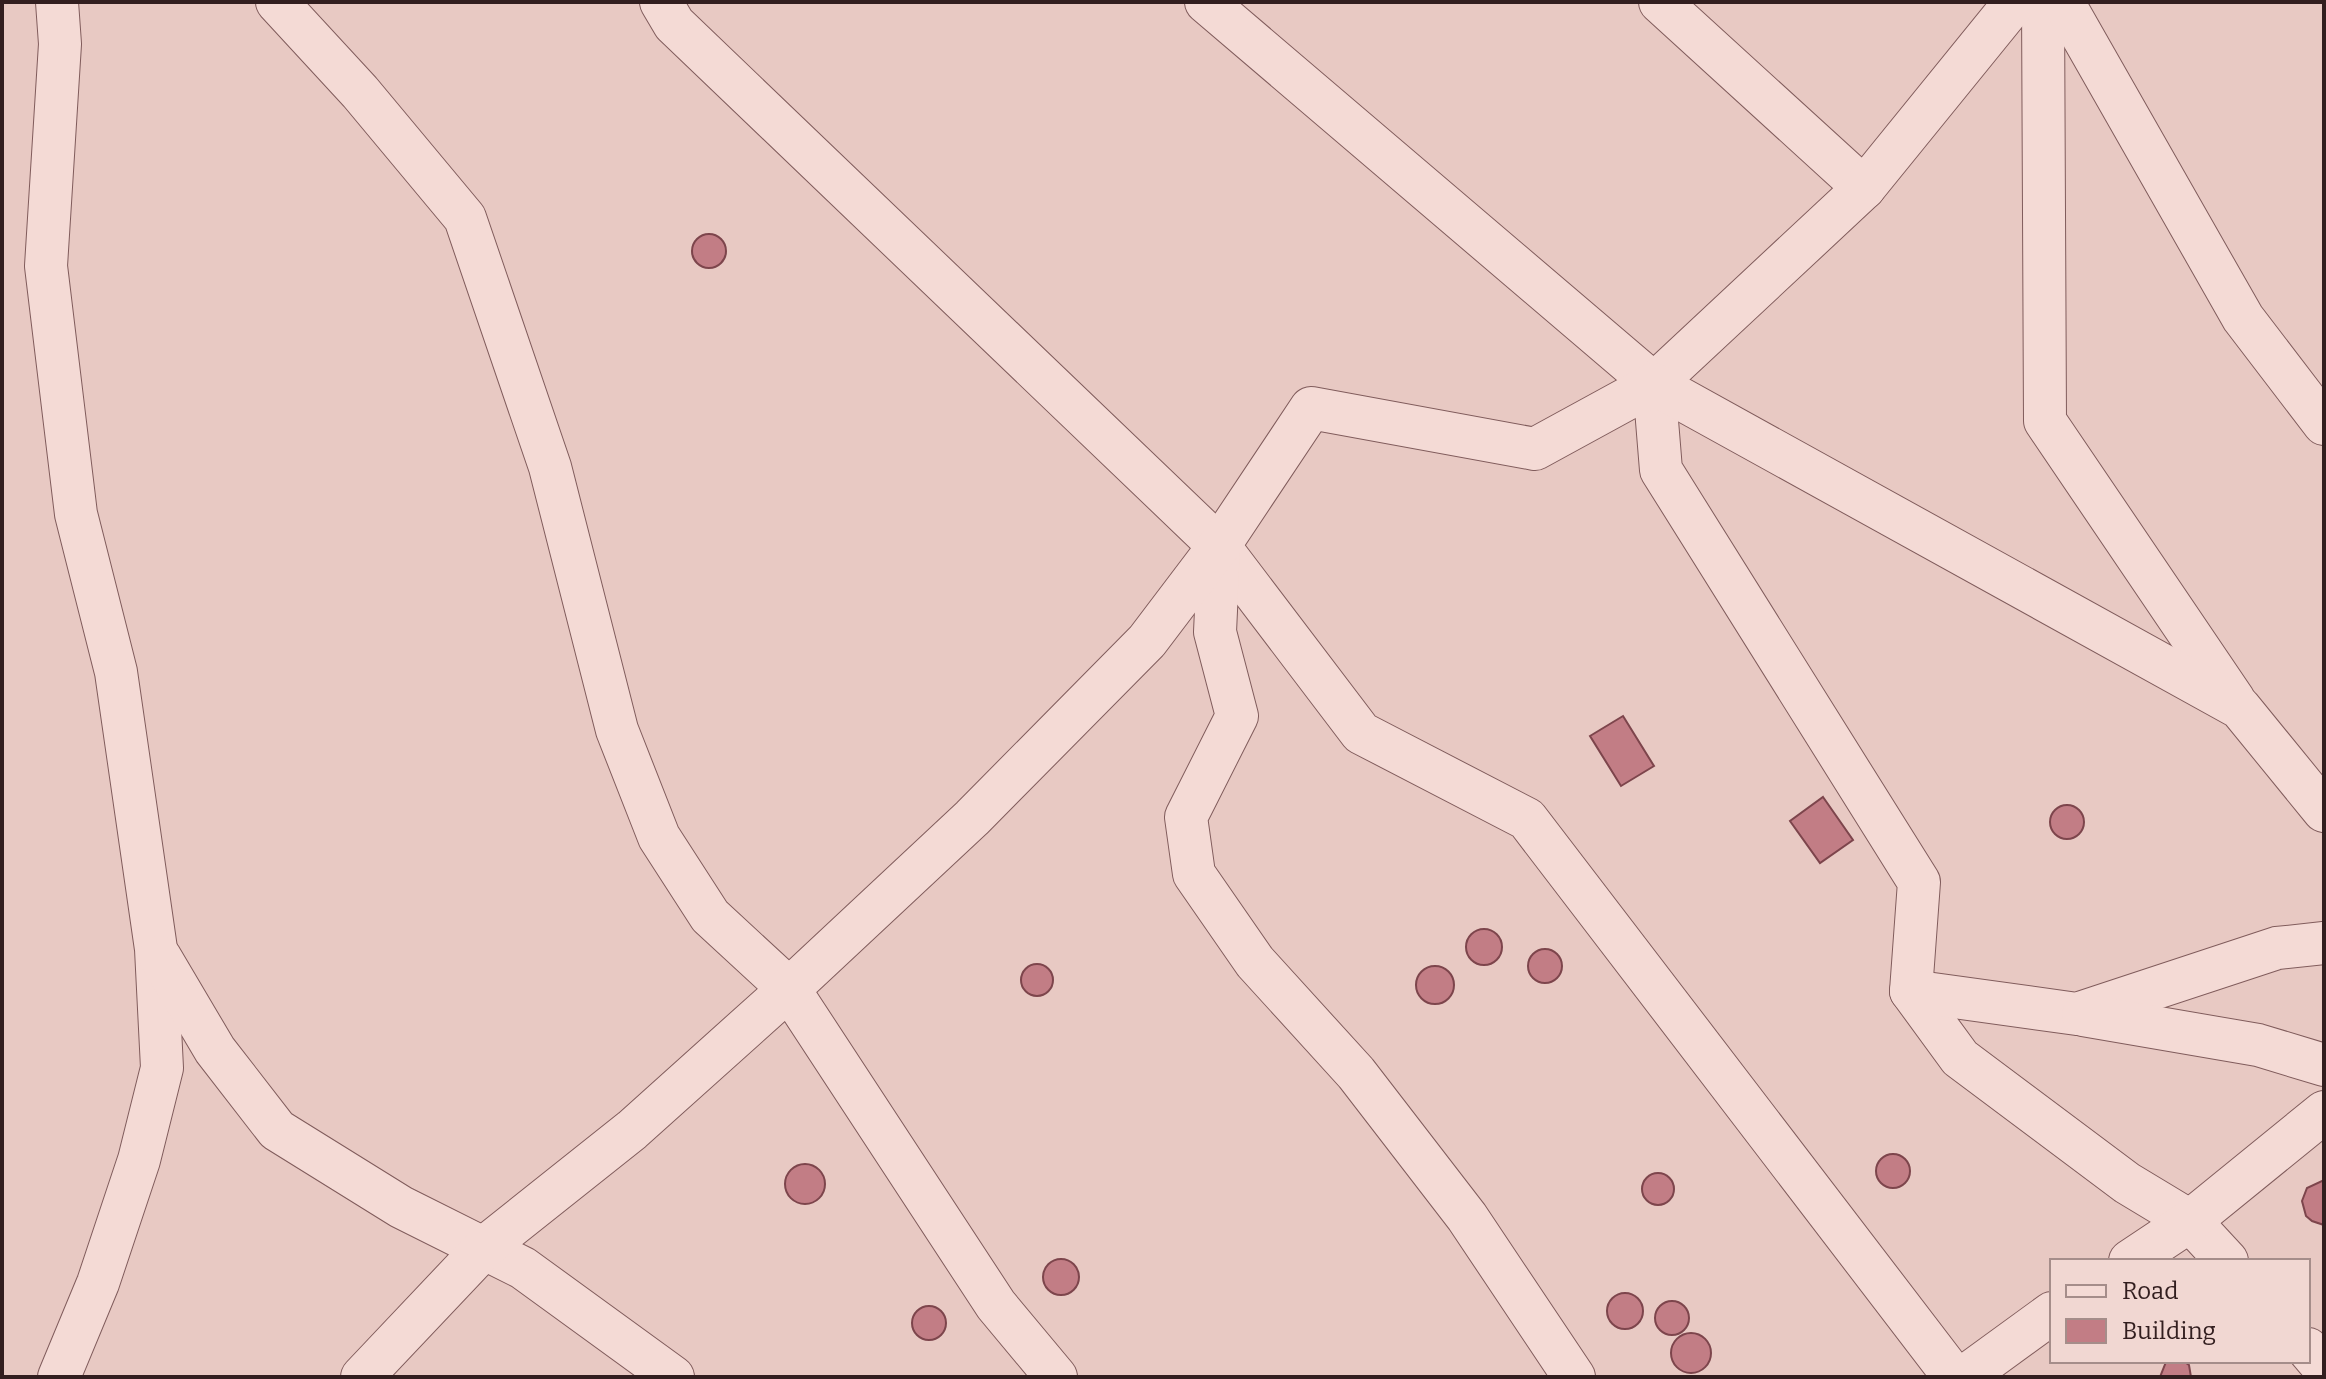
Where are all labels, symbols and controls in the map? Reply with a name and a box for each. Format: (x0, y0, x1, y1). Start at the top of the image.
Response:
legend (2050, 1259, 2310, 1363)
text: Road (2122, 1277, 2178, 1305)
text: Building (2122, 1317, 2216, 1345)

